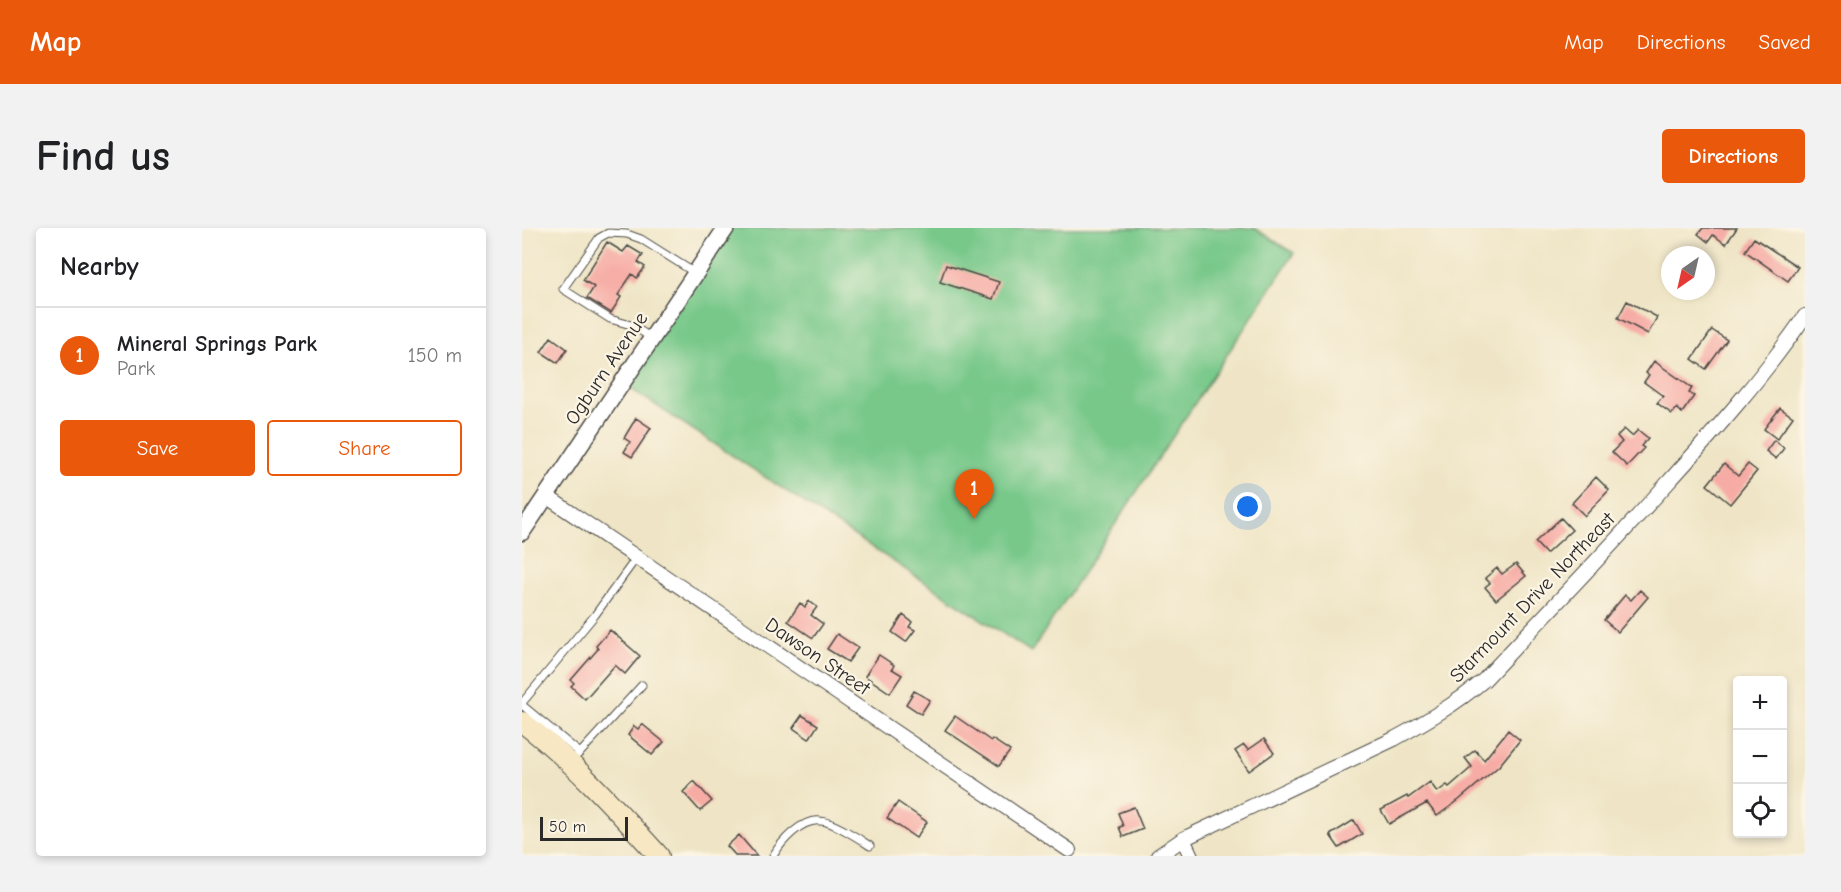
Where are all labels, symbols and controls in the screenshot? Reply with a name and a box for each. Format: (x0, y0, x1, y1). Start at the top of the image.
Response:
text: Map (30, 26, 81, 58)
text: Map (1564, 30, 1604, 54)
text: Directions (1637, 30, 1726, 54)
text: Saved (1759, 30, 1811, 54)
button: Directions (1662, 129, 1805, 183)
text: Find us (36, 132, 170, 181)
north arrow (1661, 246, 1715, 300)
text: Nearby (60, 252, 139, 282)
street label: Ogburn Avenue (560, 308, 653, 429)
text: Mineral Springs Park (117, 331, 317, 357)
text: 1 (76, 344, 83, 367)
text: 150 m (408, 344, 462, 367)
text: Park (117, 357, 155, 380)
button: Save (60, 420, 255, 476)
button: Share (267, 420, 462, 476)
pin: 1 (954, 470, 994, 519)
your location (1233, 492, 1262, 521)
street label: Starmount Drive Northeast (1445, 507, 1621, 687)
street label: Dawson Street (761, 613, 876, 701)
map controls (1733, 676, 1787, 838)
button: + (1733, 676, 1787, 730)
button: − (1733, 730, 1787, 784)
button: locate (1733, 784, 1787, 838)
scale bar (540, 814, 628, 842)
text: 50 m (549, 818, 586, 836)

